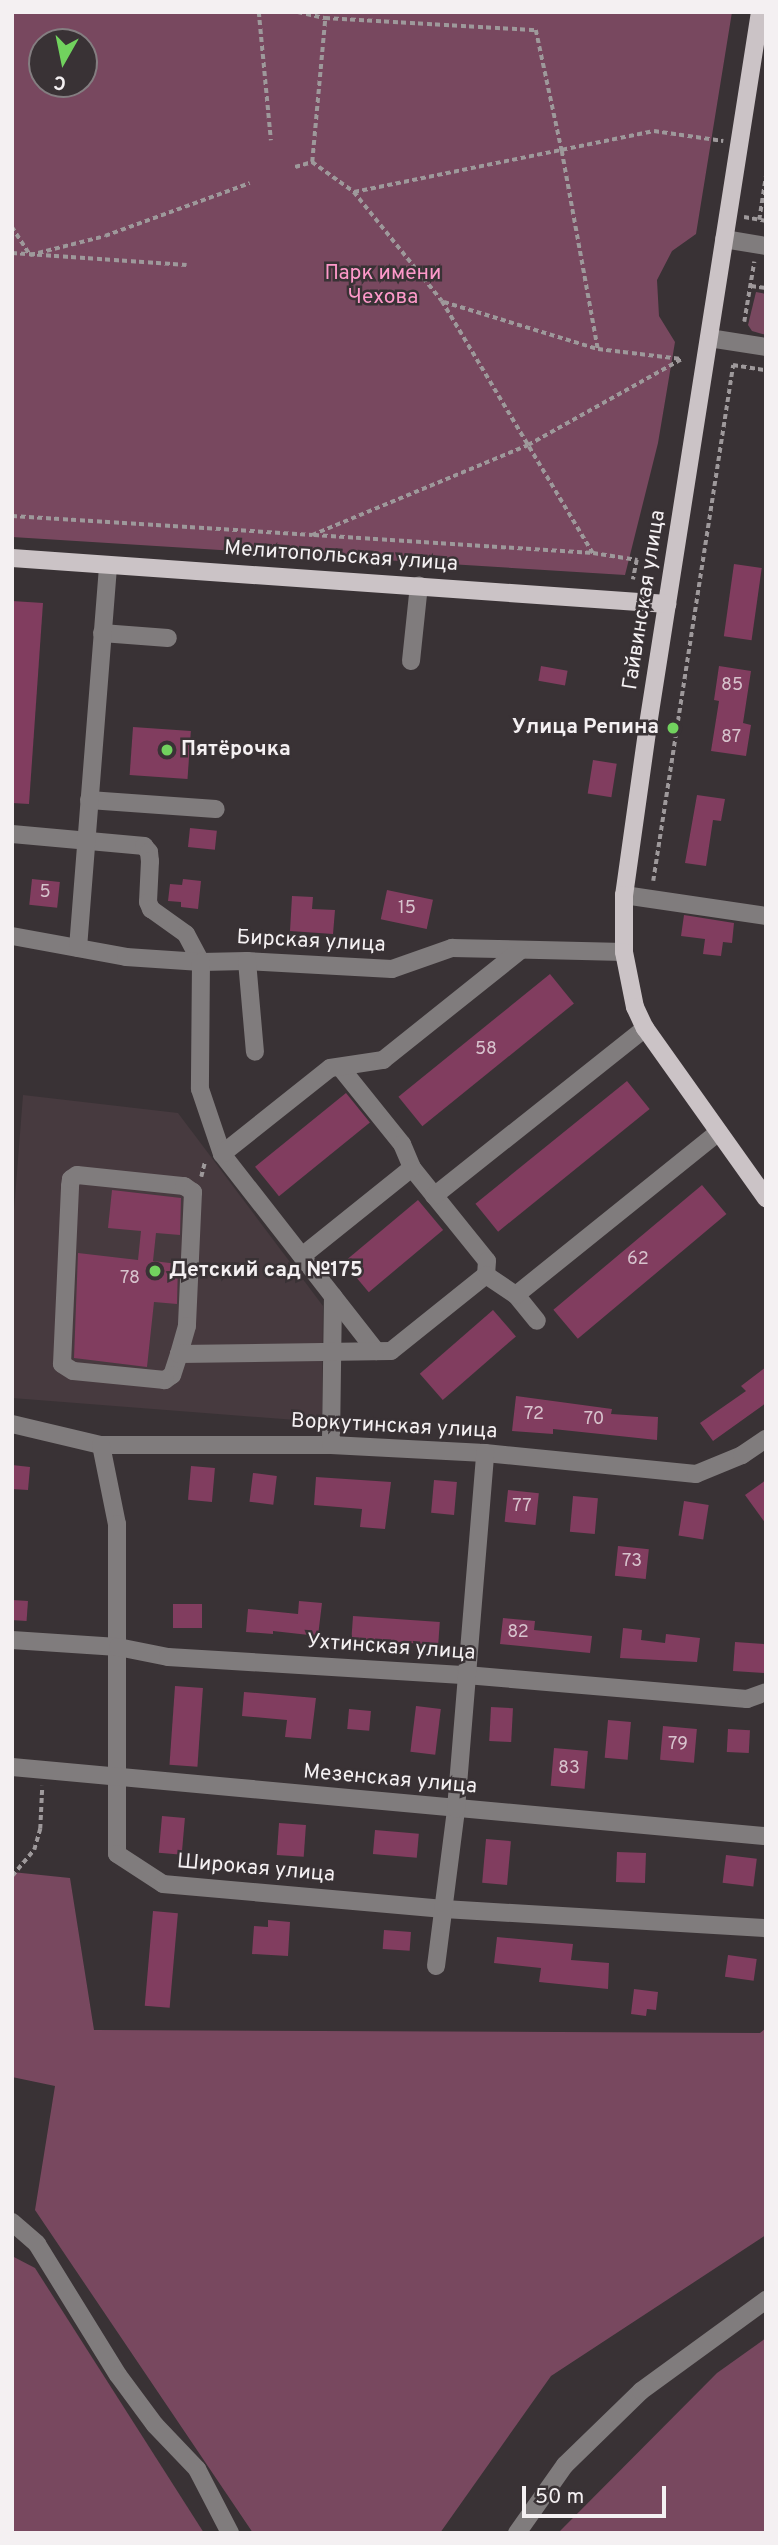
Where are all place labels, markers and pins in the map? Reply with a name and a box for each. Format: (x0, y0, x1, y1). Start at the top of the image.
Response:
place label: Улица Репина (512, 715, 659, 741)
marker: Улица Репина (665, 720, 681, 736)
place label: Пятёрочка (181, 737, 291, 763)
marker: Пятёрочка (159, 742, 175, 758)
place label: Детский сад №175 (169, 1258, 363, 1284)
marker: Детский сад №175 (147, 1263, 163, 1279)

